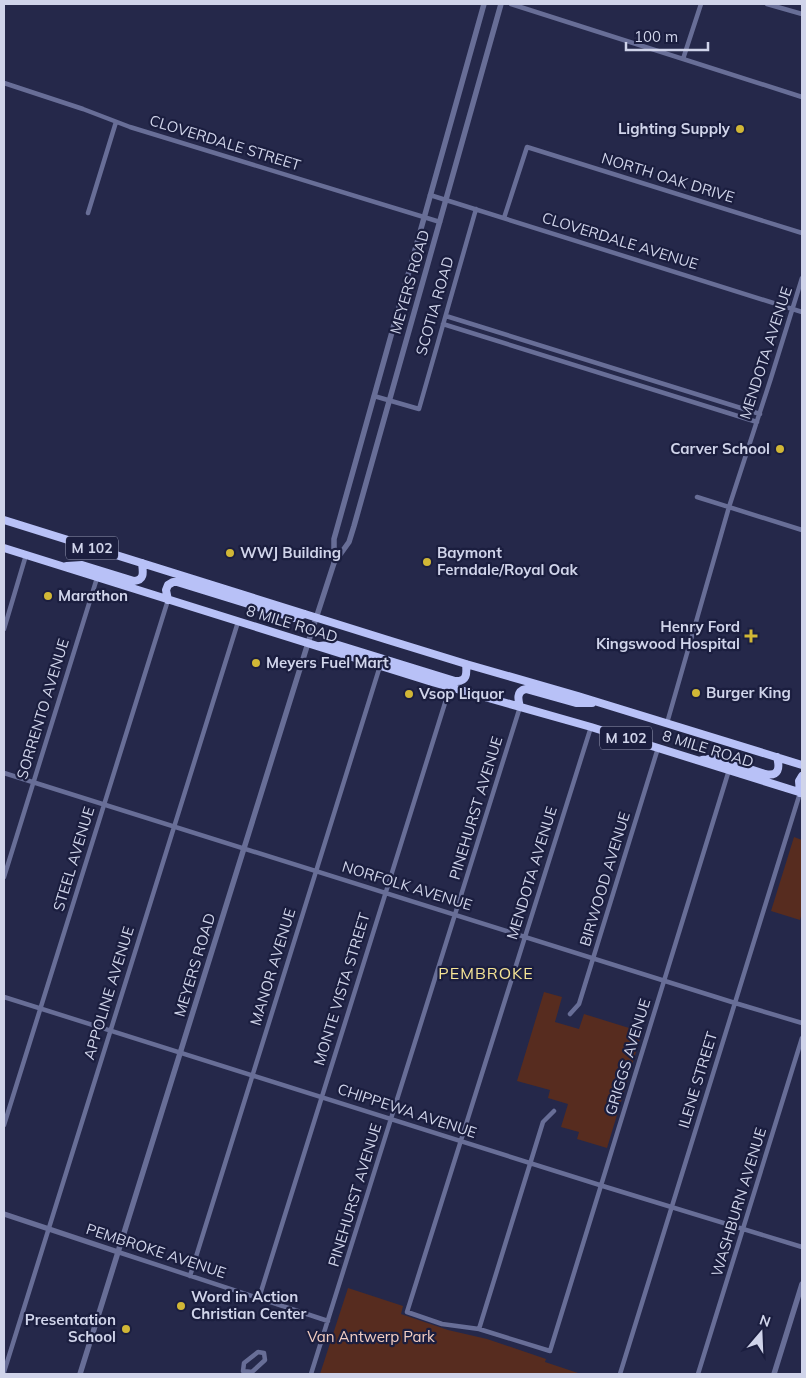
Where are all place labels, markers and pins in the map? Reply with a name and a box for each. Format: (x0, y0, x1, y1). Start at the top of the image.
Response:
place label: Lighting Supply (618, 119, 731, 138)
marker: Lighting Supply (734, 123, 746, 135)
place label: Carver School (670, 439, 770, 458)
marker: Carver School (774, 443, 786, 455)
place label: WWJ Building (240, 543, 341, 562)
place label: Baymont Ferndale/Royal Oak (437, 543, 579, 579)
marker: WWJ Building (224, 547, 236, 559)
marker: Baymont Ferndale/Royal Oak (421, 556, 433, 568)
place label: Marathon (58, 586, 128, 605)
marker: Marathon (42, 590, 54, 602)
place label: Henry Ford Kingswood Hospital (596, 617, 740, 653)
marker: Henry Ford Kingswood Hospital (744, 629, 758, 643)
place label: Meyers Fuel Mart (266, 653, 389, 672)
marker: Meyers Fuel Mart (250, 657, 262, 669)
place label: Burger King (706, 683, 791, 702)
place label: Vsop Liquor (418, 684, 504, 703)
marker: Burger King (690, 687, 702, 699)
marker: Vsop Liquor (403, 688, 415, 700)
place label: Word in Action Christian Center (191, 1287, 306, 1323)
marker: Word in Action Christian Center (175, 1300, 187, 1312)
place label: Presentation School (25, 1310, 116, 1346)
marker: Presentation School (120, 1323, 132, 1335)

